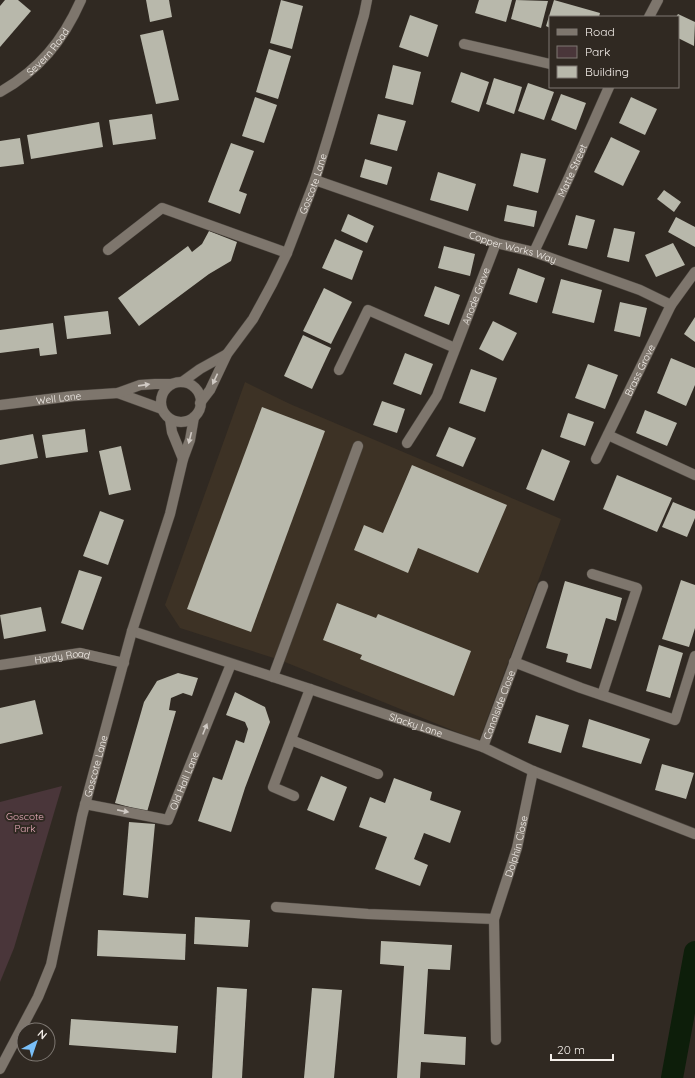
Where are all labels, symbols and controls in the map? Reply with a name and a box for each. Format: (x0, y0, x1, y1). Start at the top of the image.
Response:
legend (549, 16, 679, 88)
text: Road (585, 24, 615, 39)
street label: Severn Road (23, 25, 72, 78)
text: Park (585, 44, 610, 59)
text: Building (585, 64, 629, 79)
street label: Matte Street (554, 141, 590, 199)
street label: Goscote Lane (296, 151, 329, 216)
street label: Copper Works Way (468, 228, 558, 266)
street label: Anode Grove (459, 265, 493, 326)
street label: Brass Grove (621, 342, 658, 398)
one-way arrow (212, 374, 218, 385)
one-way arrow (138, 382, 150, 388)
street label: Well Lane (35, 389, 82, 407)
one-way arrow (187, 432, 193, 444)
street label: Hardy Road (34, 646, 91, 666)
street label: Canalside Close (480, 668, 518, 741)
street label: Slacky Lane (387, 710, 445, 740)
one-way arrow (202, 722, 208, 734)
street label: Goscote Lane (81, 733, 110, 798)
street label: Old Hall Lane (166, 749, 202, 812)
one-way arrow (117, 809, 130, 815)
park label: Goscote Park (6, 810, 44, 835)
street label: Dolphin Close (501, 814, 530, 879)
north arrow (16, 1022, 56, 1062)
text: N (35, 1026, 50, 1042)
scale bar (551, 1036, 613, 1062)
text: 20 m (557, 1042, 585, 1057)

